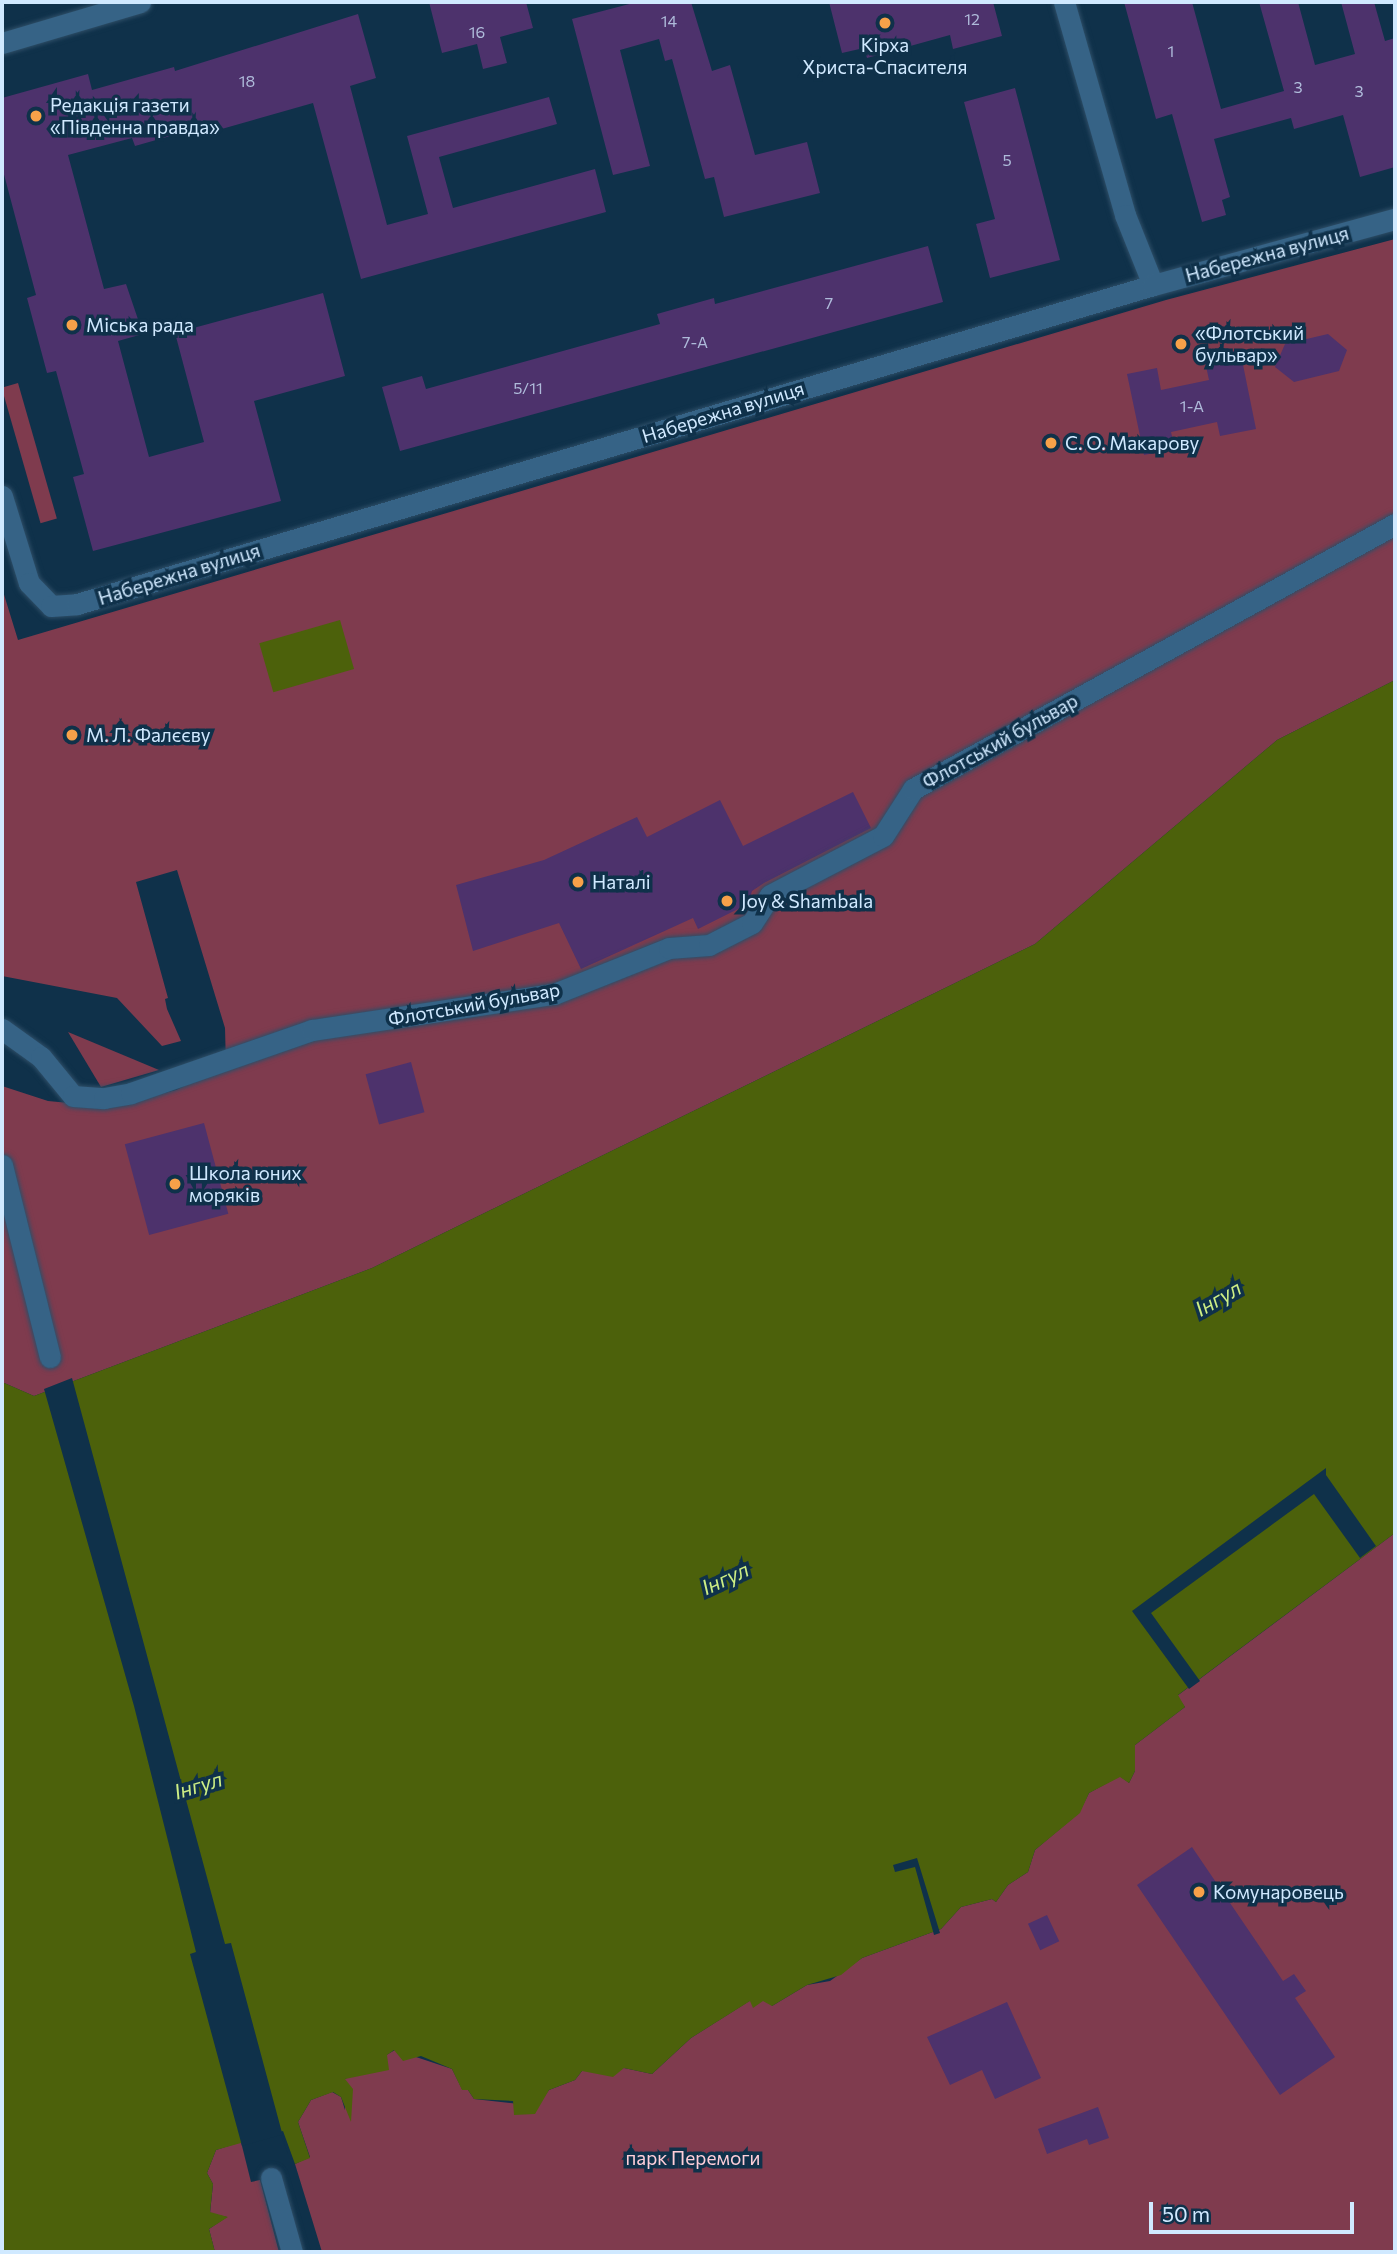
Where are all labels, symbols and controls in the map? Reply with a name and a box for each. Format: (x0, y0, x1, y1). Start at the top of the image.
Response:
house number: 12 (964, 9, 980, 29)
house number: 14 (661, 11, 677, 31)
marker: Кірха Христа-Спасителя (877, 15, 893, 31)
house number: 16 (469, 22, 485, 42)
place label: Кірха Христа-Спасителя (803, 34, 967, 78)
house number: 1 (1168, 41, 1174, 61)
house number: 18 (239, 71, 255, 91)
house number: 3 (1293, 77, 1303, 97)
house number: 3 (1354, 81, 1364, 101)
place label: Редакція газети «Південна правда» (50, 94, 220, 138)
marker: Редакція газети «Південна правда» (28, 108, 44, 124)
house number: 5 (1002, 150, 1012, 170)
street label: Набережна вулиця (1183, 221, 1351, 287)
house number: 7 (825, 293, 833, 313)
place label: Міська рада (86, 314, 194, 336)
marker: Міська рада (64, 317, 80, 333)
place label: «Флотський бульвар» (1195, 322, 1304, 366)
house number: 7-А (682, 332, 708, 352)
marker: «Флотський бульвар» (1173, 336, 1189, 352)
street label: Набережна вулиця (639, 376, 807, 448)
house number: 5/11 (513, 378, 543, 398)
house number: 1-А (1180, 396, 1204, 416)
place label: С. О. Макарову (1065, 432, 1199, 454)
marker: С. О. Макарову (1043, 435, 1059, 451)
street label: Набережна вулиця (95, 538, 263, 610)
street label: Флотський бульвар (918, 689, 1082, 793)
place label: М. Л. Фалєєву (86, 724, 211, 746)
marker: М. Л. Фалєєву (64, 727, 80, 743)
place label: Наталі (592, 871, 651, 893)
marker: Наталі (570, 874, 586, 890)
place label: Joy & Shambala (741, 890, 873, 912)
marker: Joy & Shambala (719, 893, 735, 909)
street label: Флотський бульвар (386, 978, 562, 1030)
place label: Школа юних моряків (189, 1162, 302, 1206)
marker: Школа юних моряків (167, 1176, 183, 1192)
water label: Інгул (1190, 1275, 1246, 1321)
water label: Інгул (697, 1556, 753, 1600)
water label: Інгул (171, 1766, 225, 1804)
place label: Комунаровець (1213, 1881, 1344, 1903)
marker: Комунаровець (1191, 1884, 1207, 1900)
park label: парк Перемоги (626, 2147, 760, 2169)
scale bar (1152, 2188, 1357, 2232)
text: 50 m (1162, 2201, 1210, 2226)

